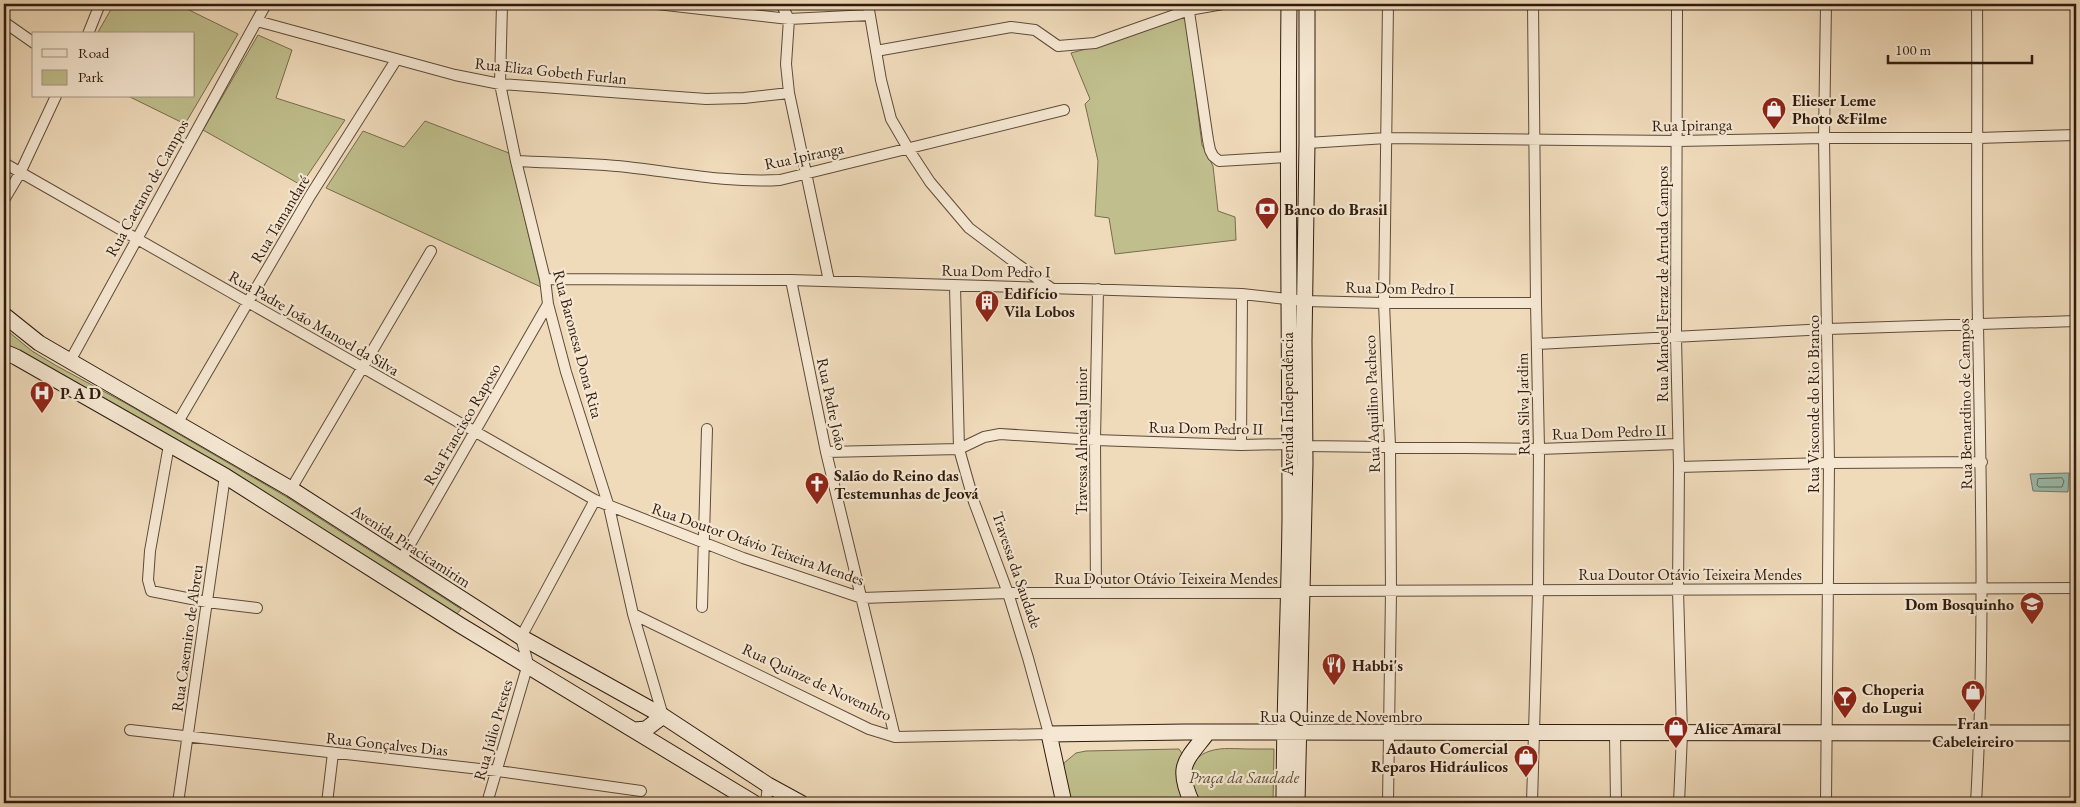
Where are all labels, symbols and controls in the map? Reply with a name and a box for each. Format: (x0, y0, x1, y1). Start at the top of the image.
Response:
legend (32, 32, 195, 98)
scale bar (1888, 32, 2031, 64)
text: 100 m (1895, 40, 1932, 59)
text: Road (78, 43, 110, 62)
street label: Rua Eliza Gobeth Furlan (474, 53, 629, 89)
text: Park (78, 67, 105, 86)
place label: Elieser Leme Photo &Filme (1792, 90, 1887, 129)
shop icon: Elieser Leme Photo &Filme (1761, 96, 1787, 130)
street label: Rua Ipiranga (1652, 114, 1733, 136)
street label: Rua Caetano de Campos (101, 116, 193, 260)
street label: Rua Ipiranga (762, 137, 846, 175)
street label: Rua Manoel Ferraz de Arruda Campos (1652, 166, 1673, 402)
street label: Rua Tamandaré (246, 172, 314, 266)
bank icon: Banco do Brasil (1254, 196, 1280, 230)
place label: Banco do Brasil (1284, 199, 1388, 220)
street label: Rua Dom Pedro I (941, 260, 1051, 282)
street label: Rua Padre João Manoel da Silva (225, 266, 404, 381)
street label: Rua Baronesa Dona Rita (548, 268, 608, 421)
street label: Rua Dom Pedro I (1345, 277, 1455, 299)
place label: Edifício Vila Lobos (1004, 283, 1075, 322)
building icon: Edifício Vila Lobos (974, 289, 1000, 323)
street label: Rua Visconde do Rio Branco (1803, 315, 1824, 493)
street label: Rua Bernardino de Campos (1953, 318, 1977, 490)
street label: Avenida Independência (1277, 332, 1298, 477)
street label: Rua Aquilino Pacheco (1359, 335, 1385, 473)
street label: Rua Silva Jardim (1512, 352, 1534, 455)
street label: Rua Padre João (812, 356, 852, 452)
street label: Rua Francisco Raposo (418, 359, 506, 489)
street label: Travessa Almeida Junior (1071, 366, 1092, 515)
hospital icon: P A D (29, 380, 55, 414)
place label: P A D (60, 383, 101, 404)
street label: Rua Dom Pedro II (1149, 417, 1264, 440)
street label: Rua Dom Pedro II (1551, 419, 1667, 444)
place label: Salão do Reino das Testemunhas de Jeová (834, 465, 980, 504)
church icon: Salão do Reino das Testemunhas de Jeová (804, 471, 830, 505)
street label: Rua Doutor Otávio Teixeira Mendes (649, 498, 867, 590)
street label: Avenida Piracicamirim (346, 499, 475, 593)
street label: Travessa da Saudade (987, 509, 1047, 631)
street label: Rua Casemiro de Abreu (166, 563, 208, 713)
street label: Rua Doutor Otávio Teixeira Mendes (1578, 564, 1802, 585)
street label: Rua Doutor Otávio Teixeira Mendes (1054, 568, 1278, 589)
school or university icon: Dom Bosquinho (2019, 591, 2045, 625)
place label: Dom Bosquinho (1905, 594, 2014, 615)
street label: Rua Quinze de Novembro (739, 638, 895, 726)
restaurant icon: Habbi's (1321, 652, 1347, 686)
place label: Habbi's (1352, 655, 1403, 676)
street label: Rua Júlio Prestes (469, 677, 517, 783)
place label: Choperia do Lugui (1862, 679, 1925, 718)
shop icon: Fran Cabeleireiro (1960, 679, 1986, 713)
bar icon: Choperia do Lugui (1832, 685, 1858, 719)
street label: Rua Quinze de Novembro (1260, 706, 1422, 727)
place label: Fran Cabeleireiro (1932, 713, 2014, 752)
shop icon: Alice Amaral (1663, 715, 1689, 749)
place label: Alice Amaral (1693, 718, 1782, 739)
street label: Rua Gonçalves Dias (325, 727, 449, 761)
place label: Adauto Comercial Reparos Hidráulicos (1371, 738, 1508, 777)
shop icon: Adauto Comercial Reparos Hidráulicos (1513, 744, 1539, 778)
park label: Praça da Saudade (1189, 767, 1300, 788)

